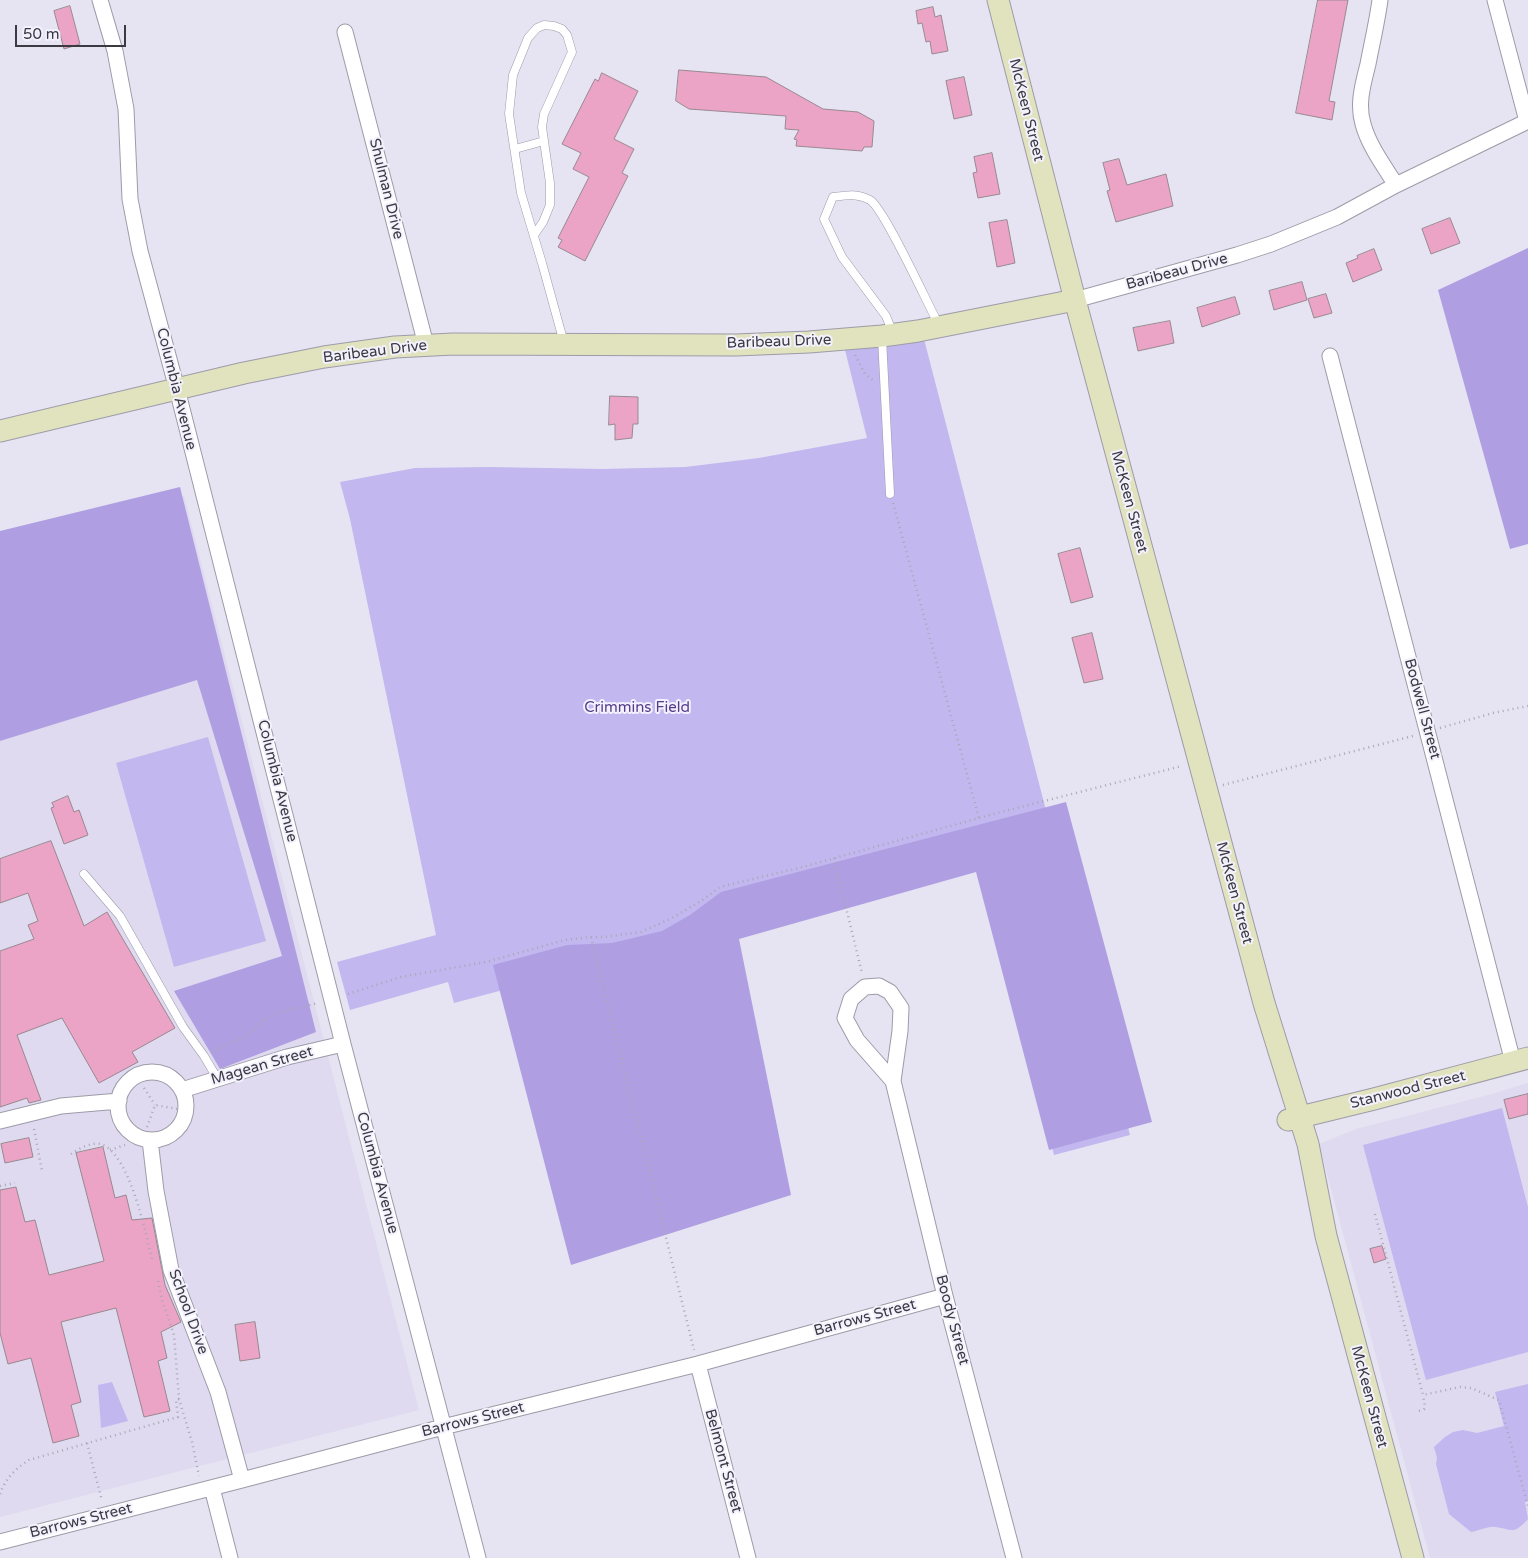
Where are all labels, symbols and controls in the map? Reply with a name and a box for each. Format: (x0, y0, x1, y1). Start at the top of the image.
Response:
scale bar (18, 15, 129, 47)
text: 50 m (23, 25, 60, 43)
street label: McKeen Street (1005, 57, 1047, 163)
street label: Shulman Drive (365, 137, 407, 241)
street label: Baribeau Drive (1124, 250, 1230, 294)
street label: Columbia Avenue (152, 326, 200, 452)
street label: Baribeau Drive (726, 331, 832, 353)
street label: Baribeau Drive (322, 337, 428, 367)
street label: McKeen Street (1107, 449, 1151, 555)
street label: Bodwell Street (1400, 657, 1444, 761)
park label: Crimmins Field (584, 699, 690, 717)
street label: Columbia Avenue (253, 718, 301, 844)
street label: McKeen Street (1212, 840, 1256, 946)
street label: Magean Street (209, 1043, 315, 1089)
street label: Stanwood Street (1348, 1067, 1468, 1113)
street label: Columbia Avenue (352, 1110, 402, 1236)
street label: School Drive (164, 1267, 212, 1357)
street label: Boody Street (931, 1273, 973, 1367)
street label: Barrows Street (812, 1296, 918, 1340)
street label: McKeen Street (1347, 1344, 1391, 1450)
street label: Barrows Street (420, 1399, 526, 1441)
street label: Belmont Street (700, 1407, 746, 1515)
street label: Barrows Street (28, 1500, 134, 1542)

